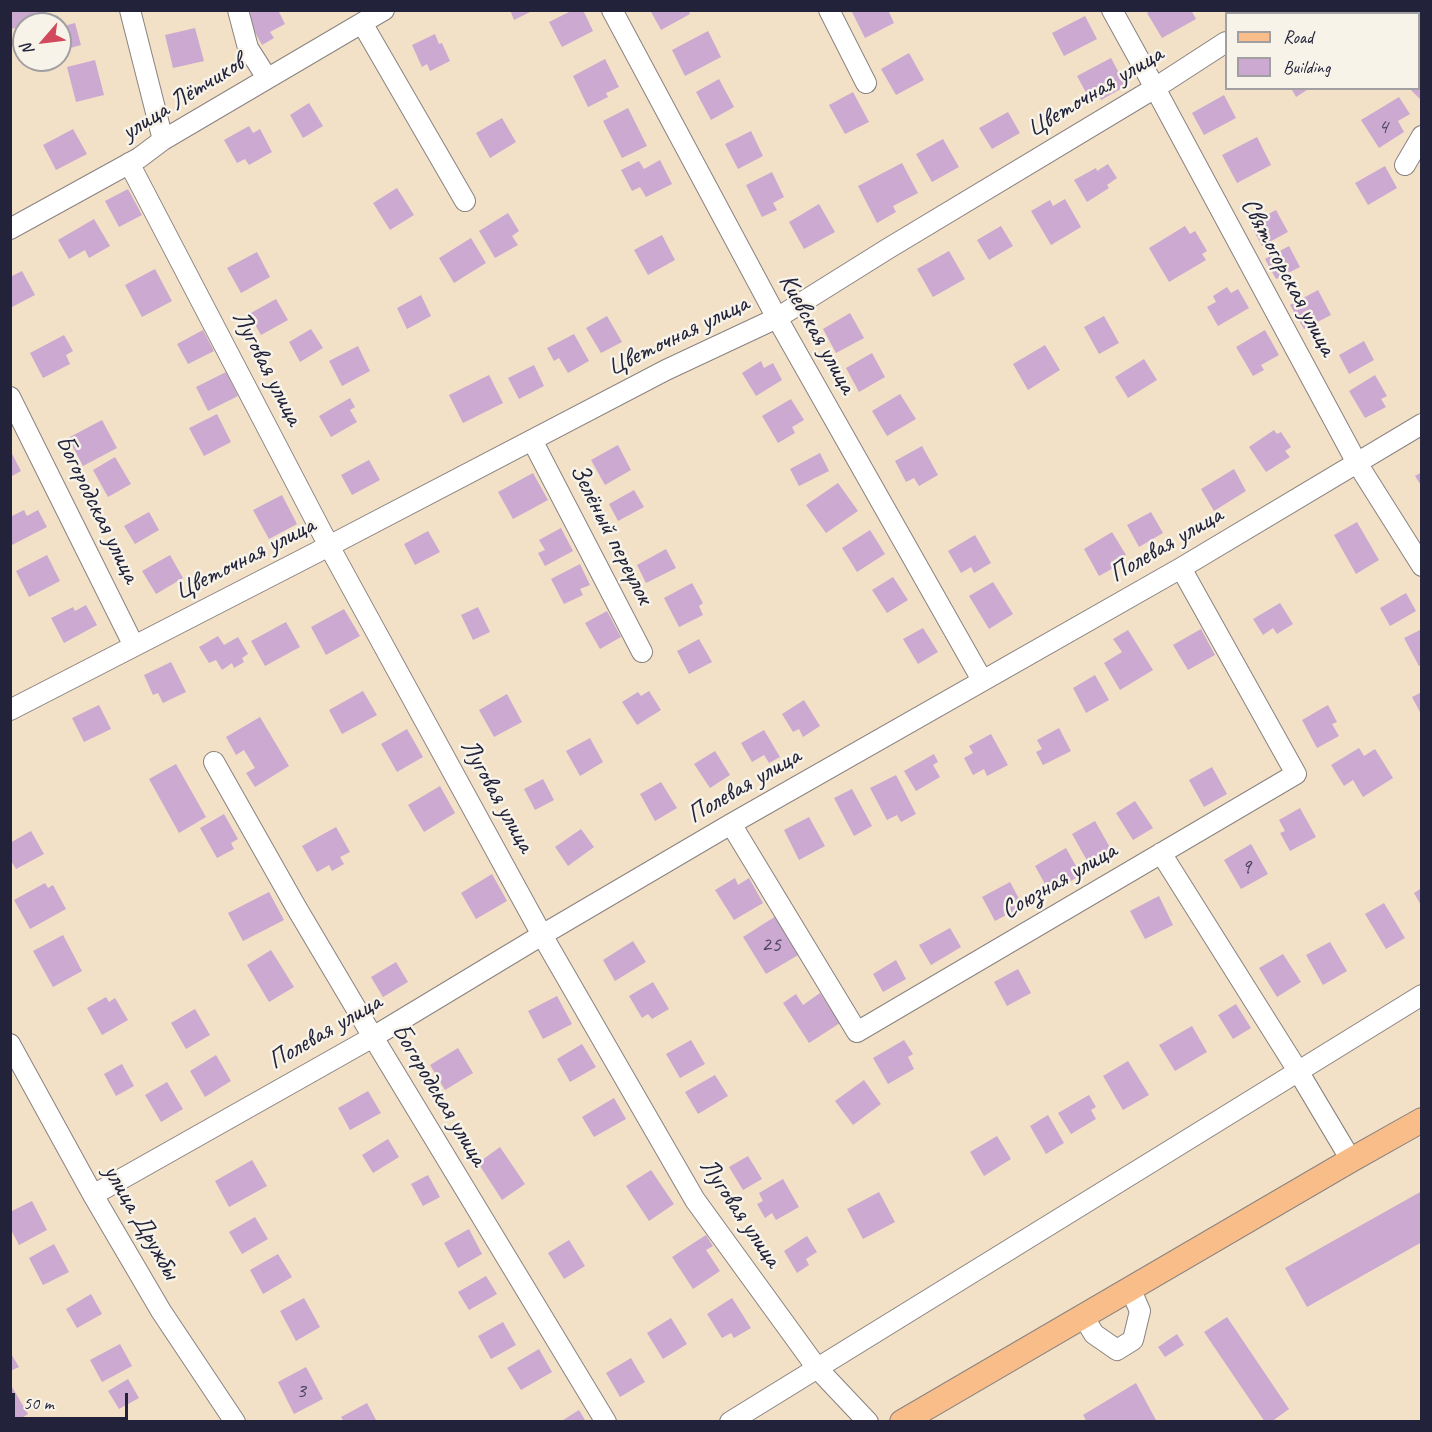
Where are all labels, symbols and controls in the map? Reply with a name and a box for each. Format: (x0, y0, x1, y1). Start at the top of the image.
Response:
north arrow (12, 12, 72, 72)
legend (1225, 12, 1420, 90)
text: Road (1283, 26, 1313, 48)
street label: Цветочная улица (1021, 39, 1169, 145)
text: N (17, 40, 39, 59)
street label: улица Лётчиков (116, 48, 250, 148)
text: Building (1283, 56, 1330, 78)
house number: 4 (1378, 114, 1388, 140)
street label: Святогорская улица (1233, 193, 1343, 361)
street label: Киевская улица (771, 269, 863, 399)
street label: Цветочная улица (602, 288, 754, 384)
street label: Луговая улица (225, 305, 309, 431)
street label: Богородская улица (48, 430, 146, 588)
street label: Зелёный переулок (562, 458, 660, 610)
street label: Полевая улица (1104, 500, 1228, 590)
street label: Цветочная улица (170, 510, 320, 608)
street label: Луговая улица (453, 734, 541, 858)
street label: Полевая улица (682, 741, 806, 831)
street label: Союзная улица (996, 835, 1122, 927)
house number: 9 (1241, 854, 1251, 880)
house number: 25 (761, 932, 781, 958)
street label: Полевая улица (263, 987, 387, 1077)
street label: Богородская улица (384, 1018, 494, 1172)
street label: Луговая улица (692, 1153, 788, 1273)
street label: улица Дружбы (96, 1159, 186, 1285)
house number: 3 (296, 1378, 306, 1404)
scale bar (15, 1381, 130, 1419)
text: 50 m (23, 1392, 54, 1414)

